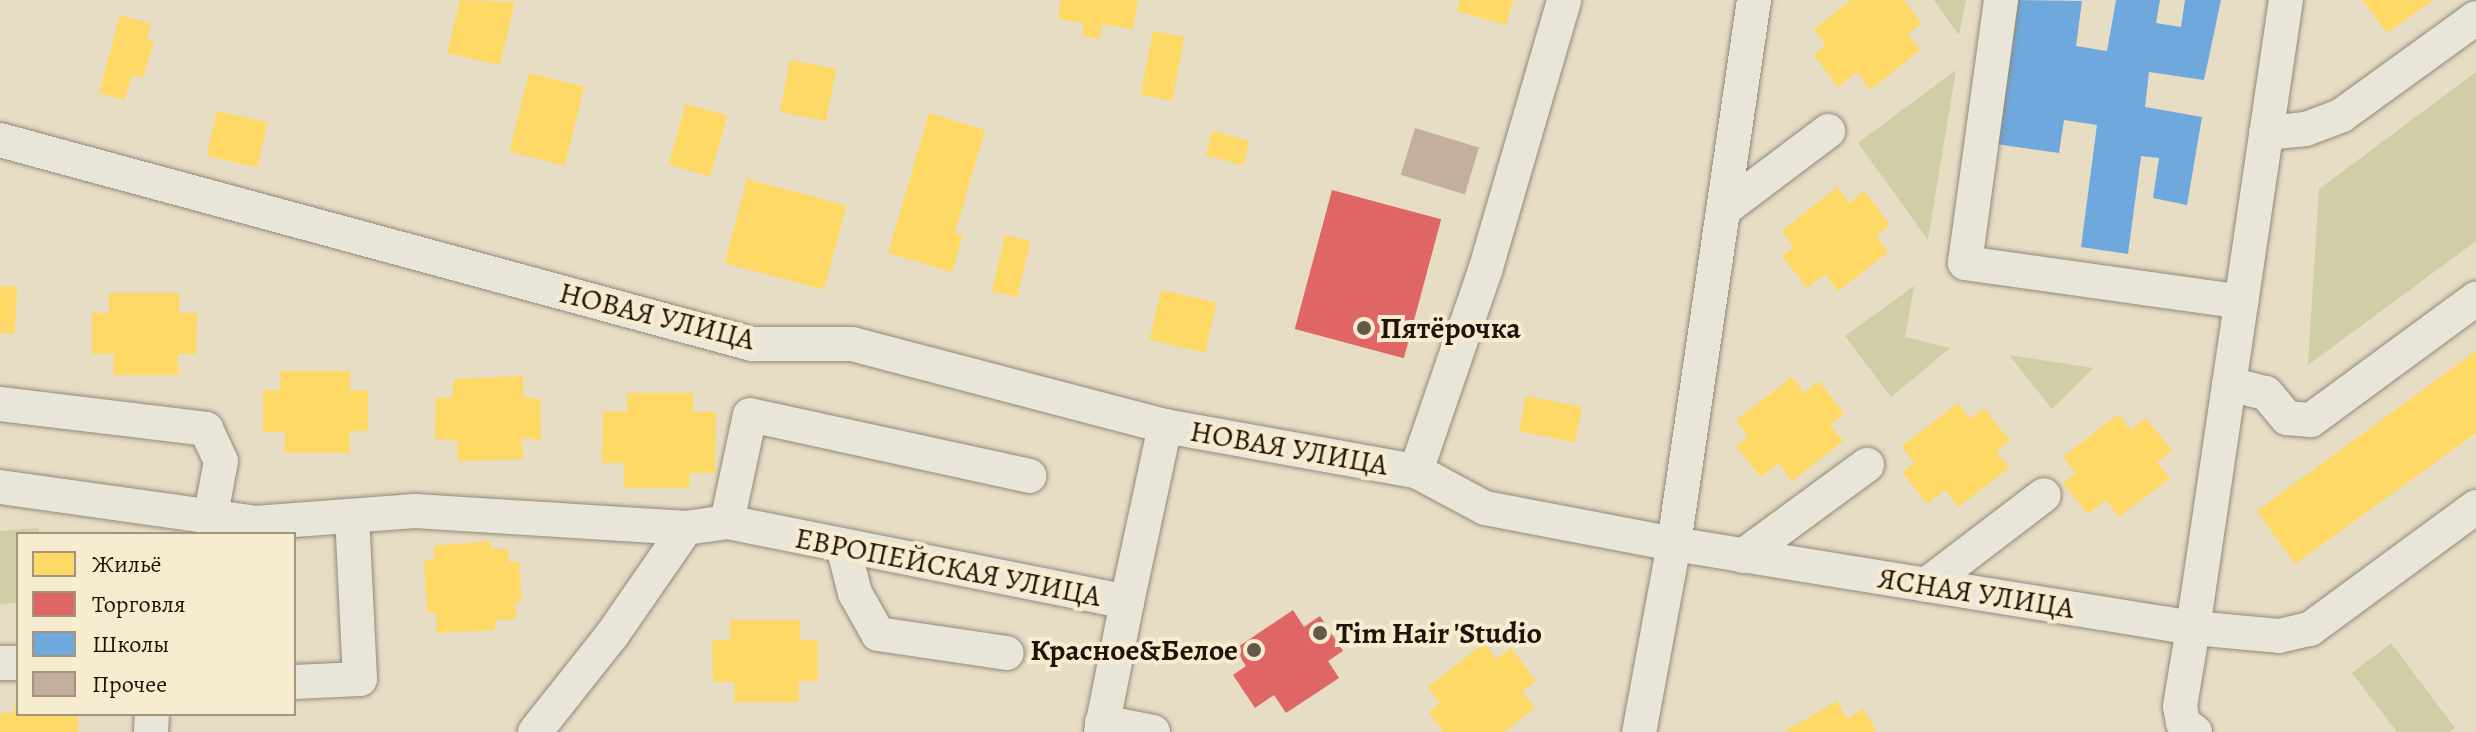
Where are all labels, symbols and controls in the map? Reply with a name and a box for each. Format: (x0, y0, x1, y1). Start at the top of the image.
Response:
street label: НОВАЯ УЛИЦА (555, 274, 759, 358)
place label: Пятёрочка (1380, 310, 1521, 346)
marker: Пятёрочка (1355, 319, 1373, 337)
street label: НОВАЯ УЛИЦА (1187, 413, 1391, 483)
street label: ЕВРОПЕЙСКАЯ УЛИЦА (792, 520, 1104, 614)
legend (16, 532, 296, 716)
text: Жильё (92, 548, 161, 580)
street label: ЯСНАЯ УЛИЦА (1875, 560, 2077, 626)
text: Торговля (92, 588, 186, 620)
place label: Tim Hair 'Studio (1336, 615, 1543, 651)
marker: Tim Hair 'Studio (1311, 624, 1329, 642)
text: Школы (92, 628, 169, 660)
place label: Красное&Белое (1030, 632, 1238, 668)
marker: Красное&Белое (1245, 641, 1263, 659)
text: Прочее (92, 668, 167, 700)

